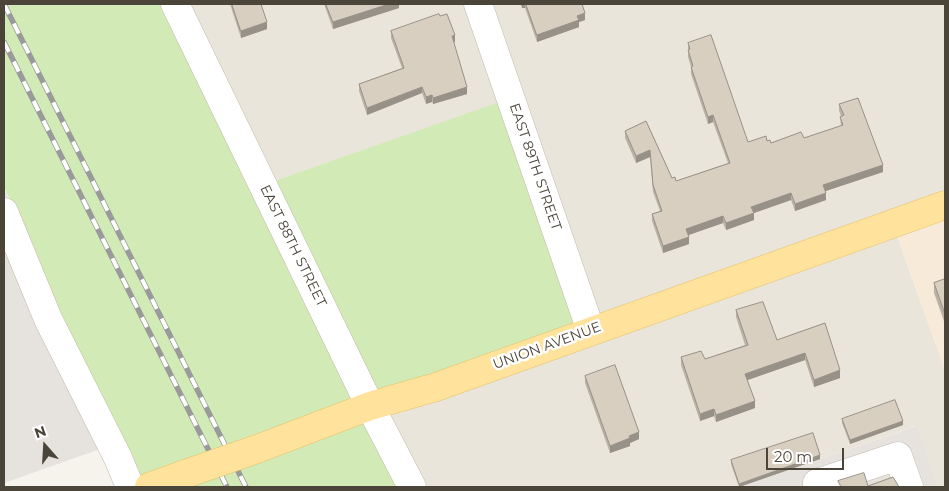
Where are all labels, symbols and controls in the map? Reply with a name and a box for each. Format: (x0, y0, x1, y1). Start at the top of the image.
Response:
street label: EAST 89TH STREET (505, 101, 565, 233)
street label: EAST 88TH STREET (256, 182, 330, 310)
street label: UNION AVENUE (491, 319, 603, 373)
north arrow (20, 421, 70, 471)
text: N (32, 421, 48, 442)
scale bar (769, 438, 846, 470)
text: 20 m (774, 447, 812, 466)

